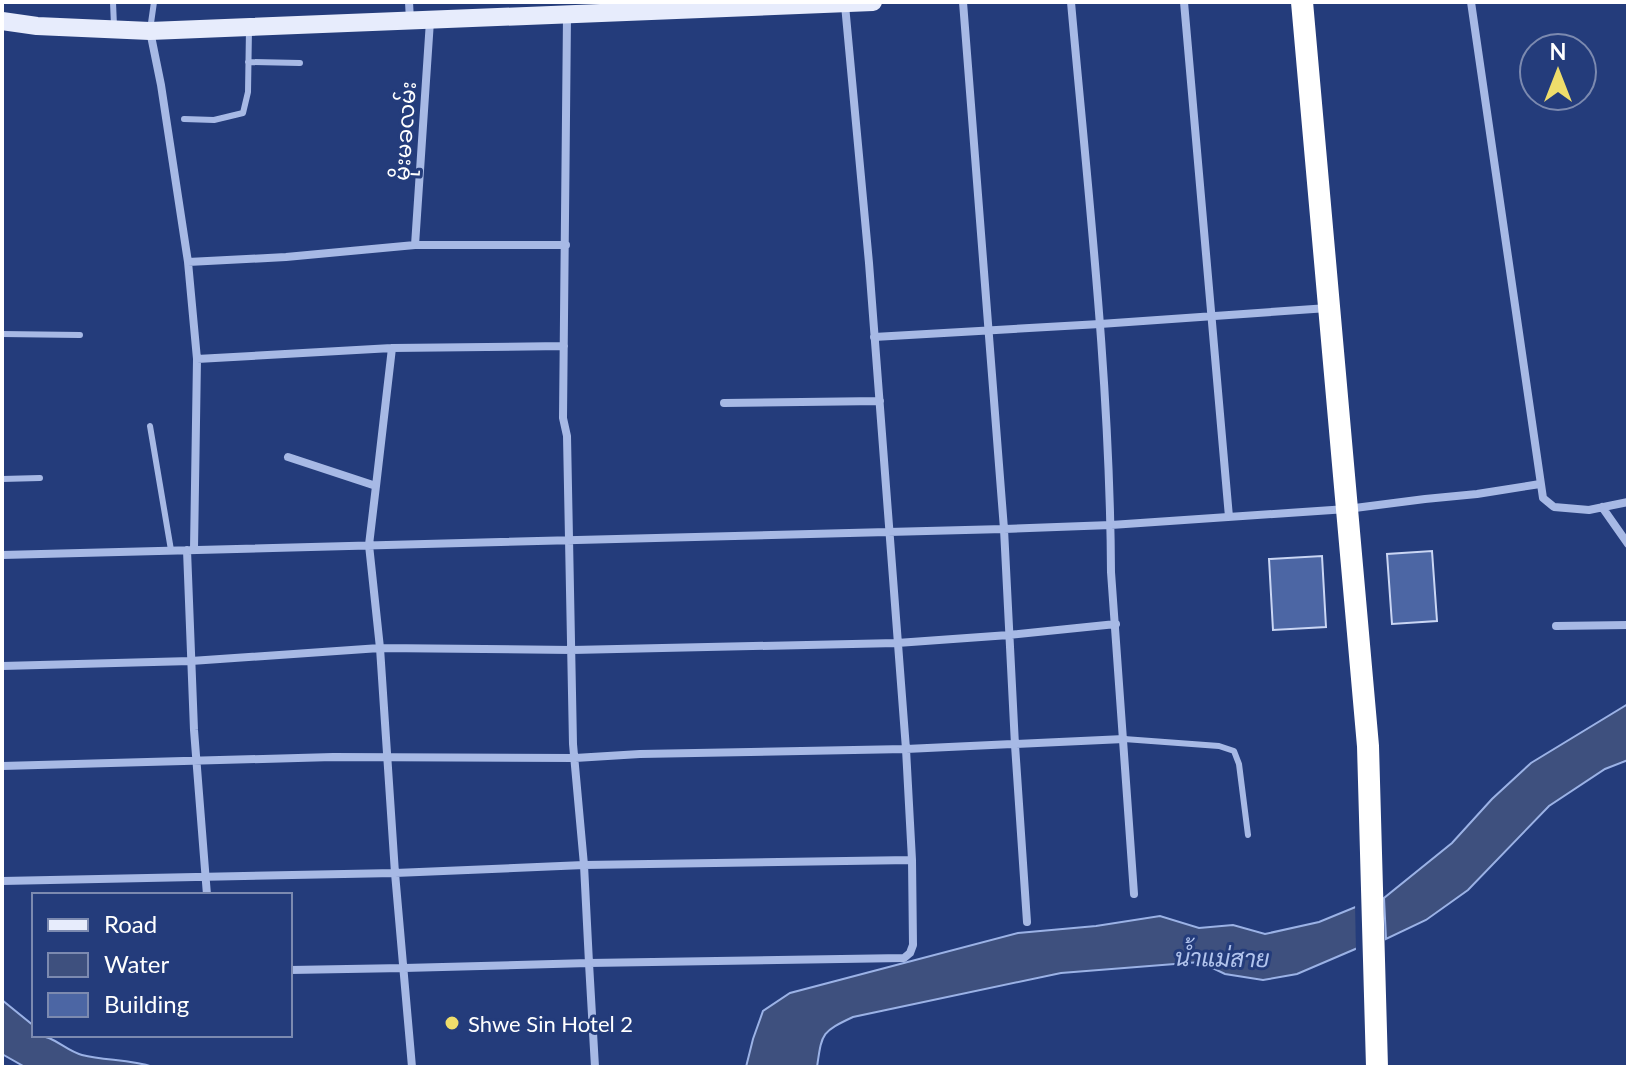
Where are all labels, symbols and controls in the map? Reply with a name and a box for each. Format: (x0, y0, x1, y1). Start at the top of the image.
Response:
north arrow (1518, 32, 1598, 112)
text: N (1550, 38, 1566, 65)
street label: မိုးမခလမ်း (386, 80, 426, 182)
legend (32, 893, 292, 1037)
text: Road (104, 909, 157, 938)
water label: น้ำแม่สาย (1174, 938, 1270, 972)
text: Water (104, 949, 169, 978)
text: Building (104, 989, 189, 1018)
place label: Shwe Sin Hotel 2 (468, 1010, 633, 1037)
marker: Shwe Sin Hotel 2 (443, 1014, 461, 1032)

